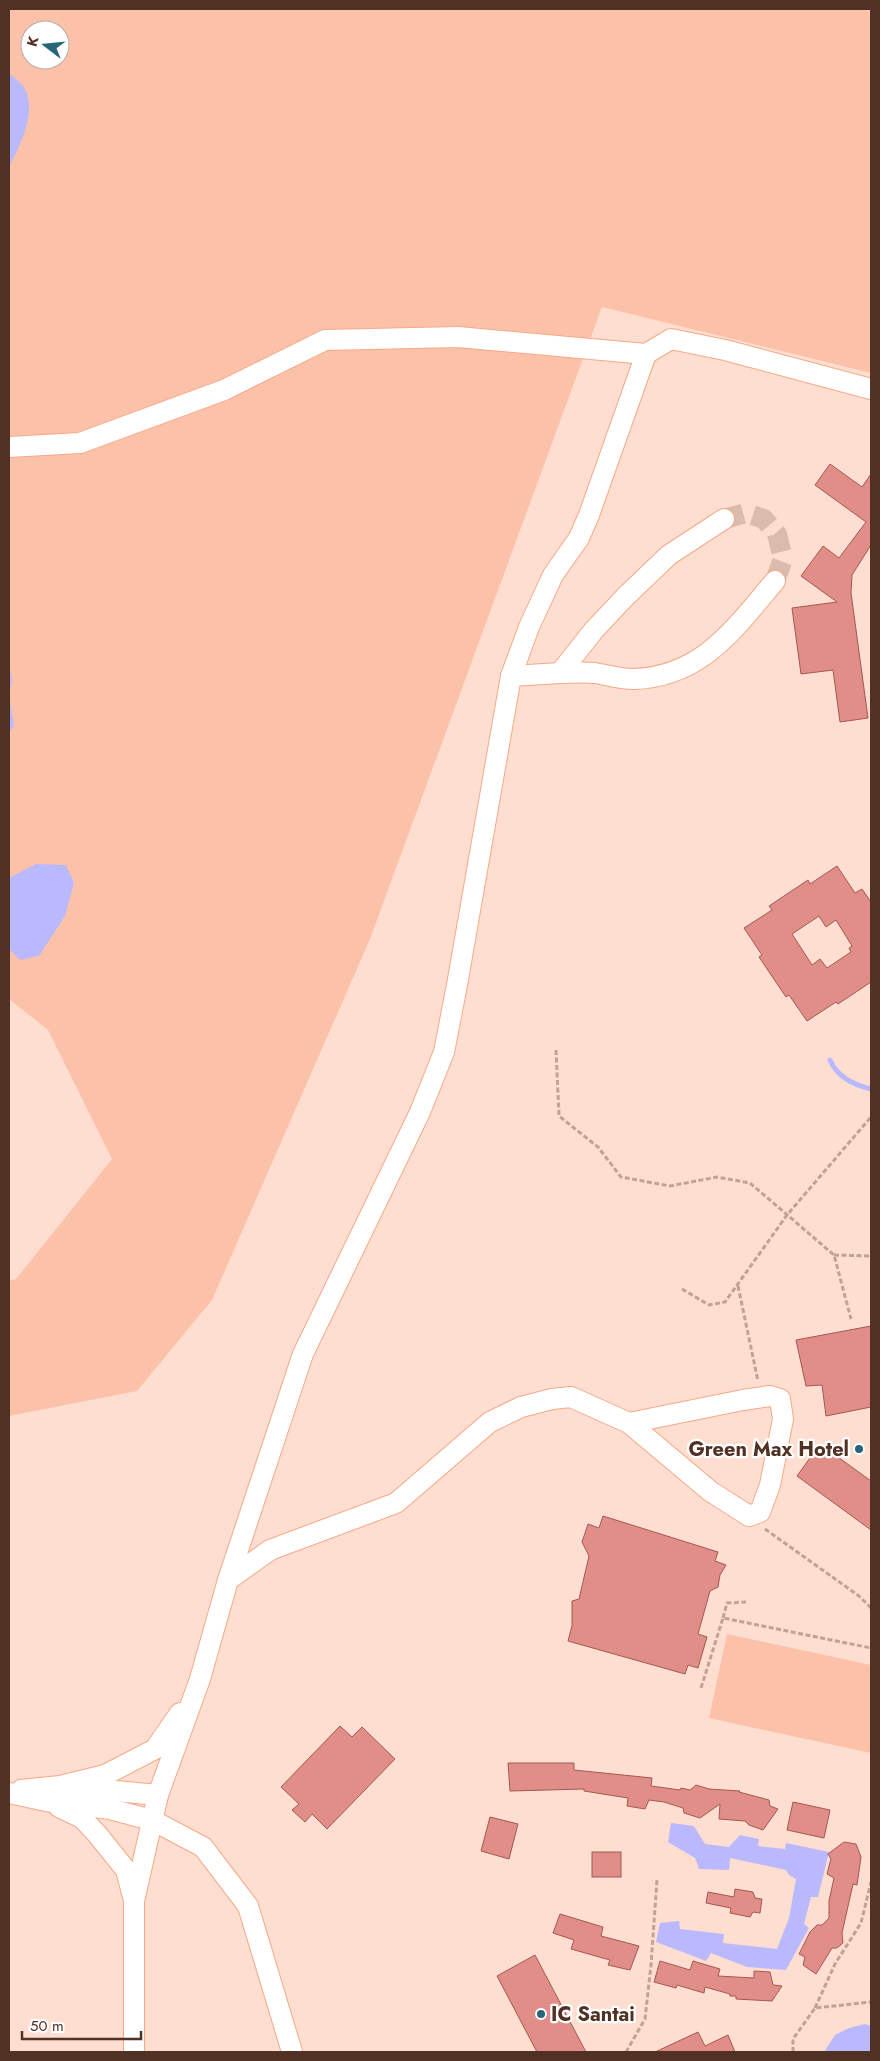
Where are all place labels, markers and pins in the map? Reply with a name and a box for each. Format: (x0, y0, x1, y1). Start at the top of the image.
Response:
place label: Green Max Hotel (688, 1435, 849, 1464)
marker: Green Max Hotel (853, 1443, 865, 1455)
place label: IC Santai (551, 2000, 635, 2029)
marker: IC Santai (535, 2008, 547, 2020)

